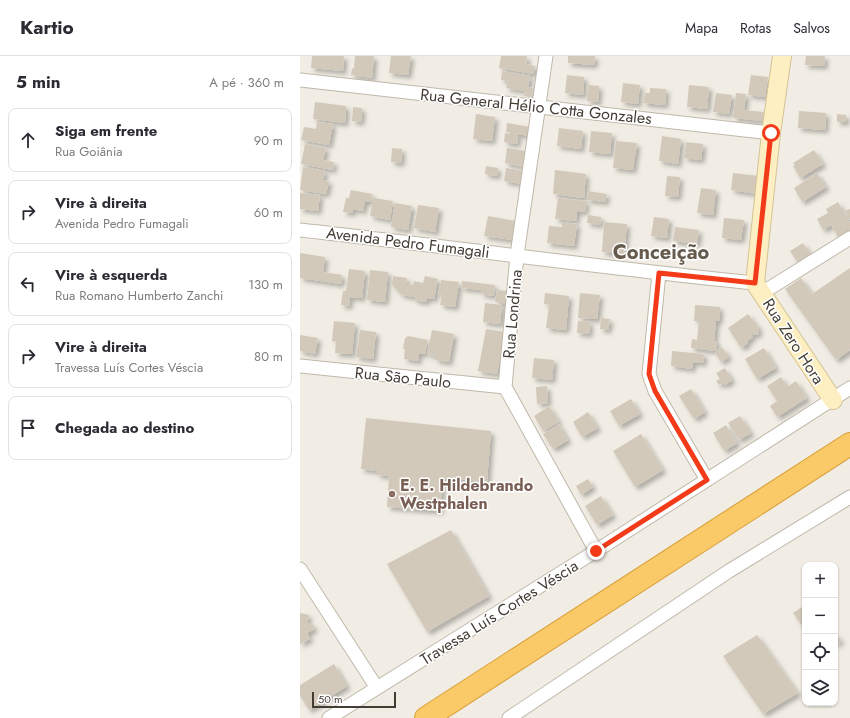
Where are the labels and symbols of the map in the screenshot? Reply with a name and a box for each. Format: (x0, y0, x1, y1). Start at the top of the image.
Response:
street label: Rua General Hélio Cotta Gonzales (419, 83, 653, 130)
route start (762, 124, 780, 142)
street label: Avenida Pedro Fumagali (325, 221, 491, 264)
district label: Conceição (613, 238, 710, 267)
street label: Rua Londrina (497, 269, 528, 359)
street label: Rua Zero Hora (757, 294, 830, 389)
street label: Rua São Paulo (354, 361, 453, 394)
place label: E. E. Hildebrando Westphalen (400, 474, 533, 515)
marker: E. E. Hildebrando Westphalen (387, 489, 397, 499)
route end (587, 542, 605, 560)
street label: Travessa Luís Cortes Véscia (416, 554, 583, 670)
scale bar (312, 690, 396, 709)

